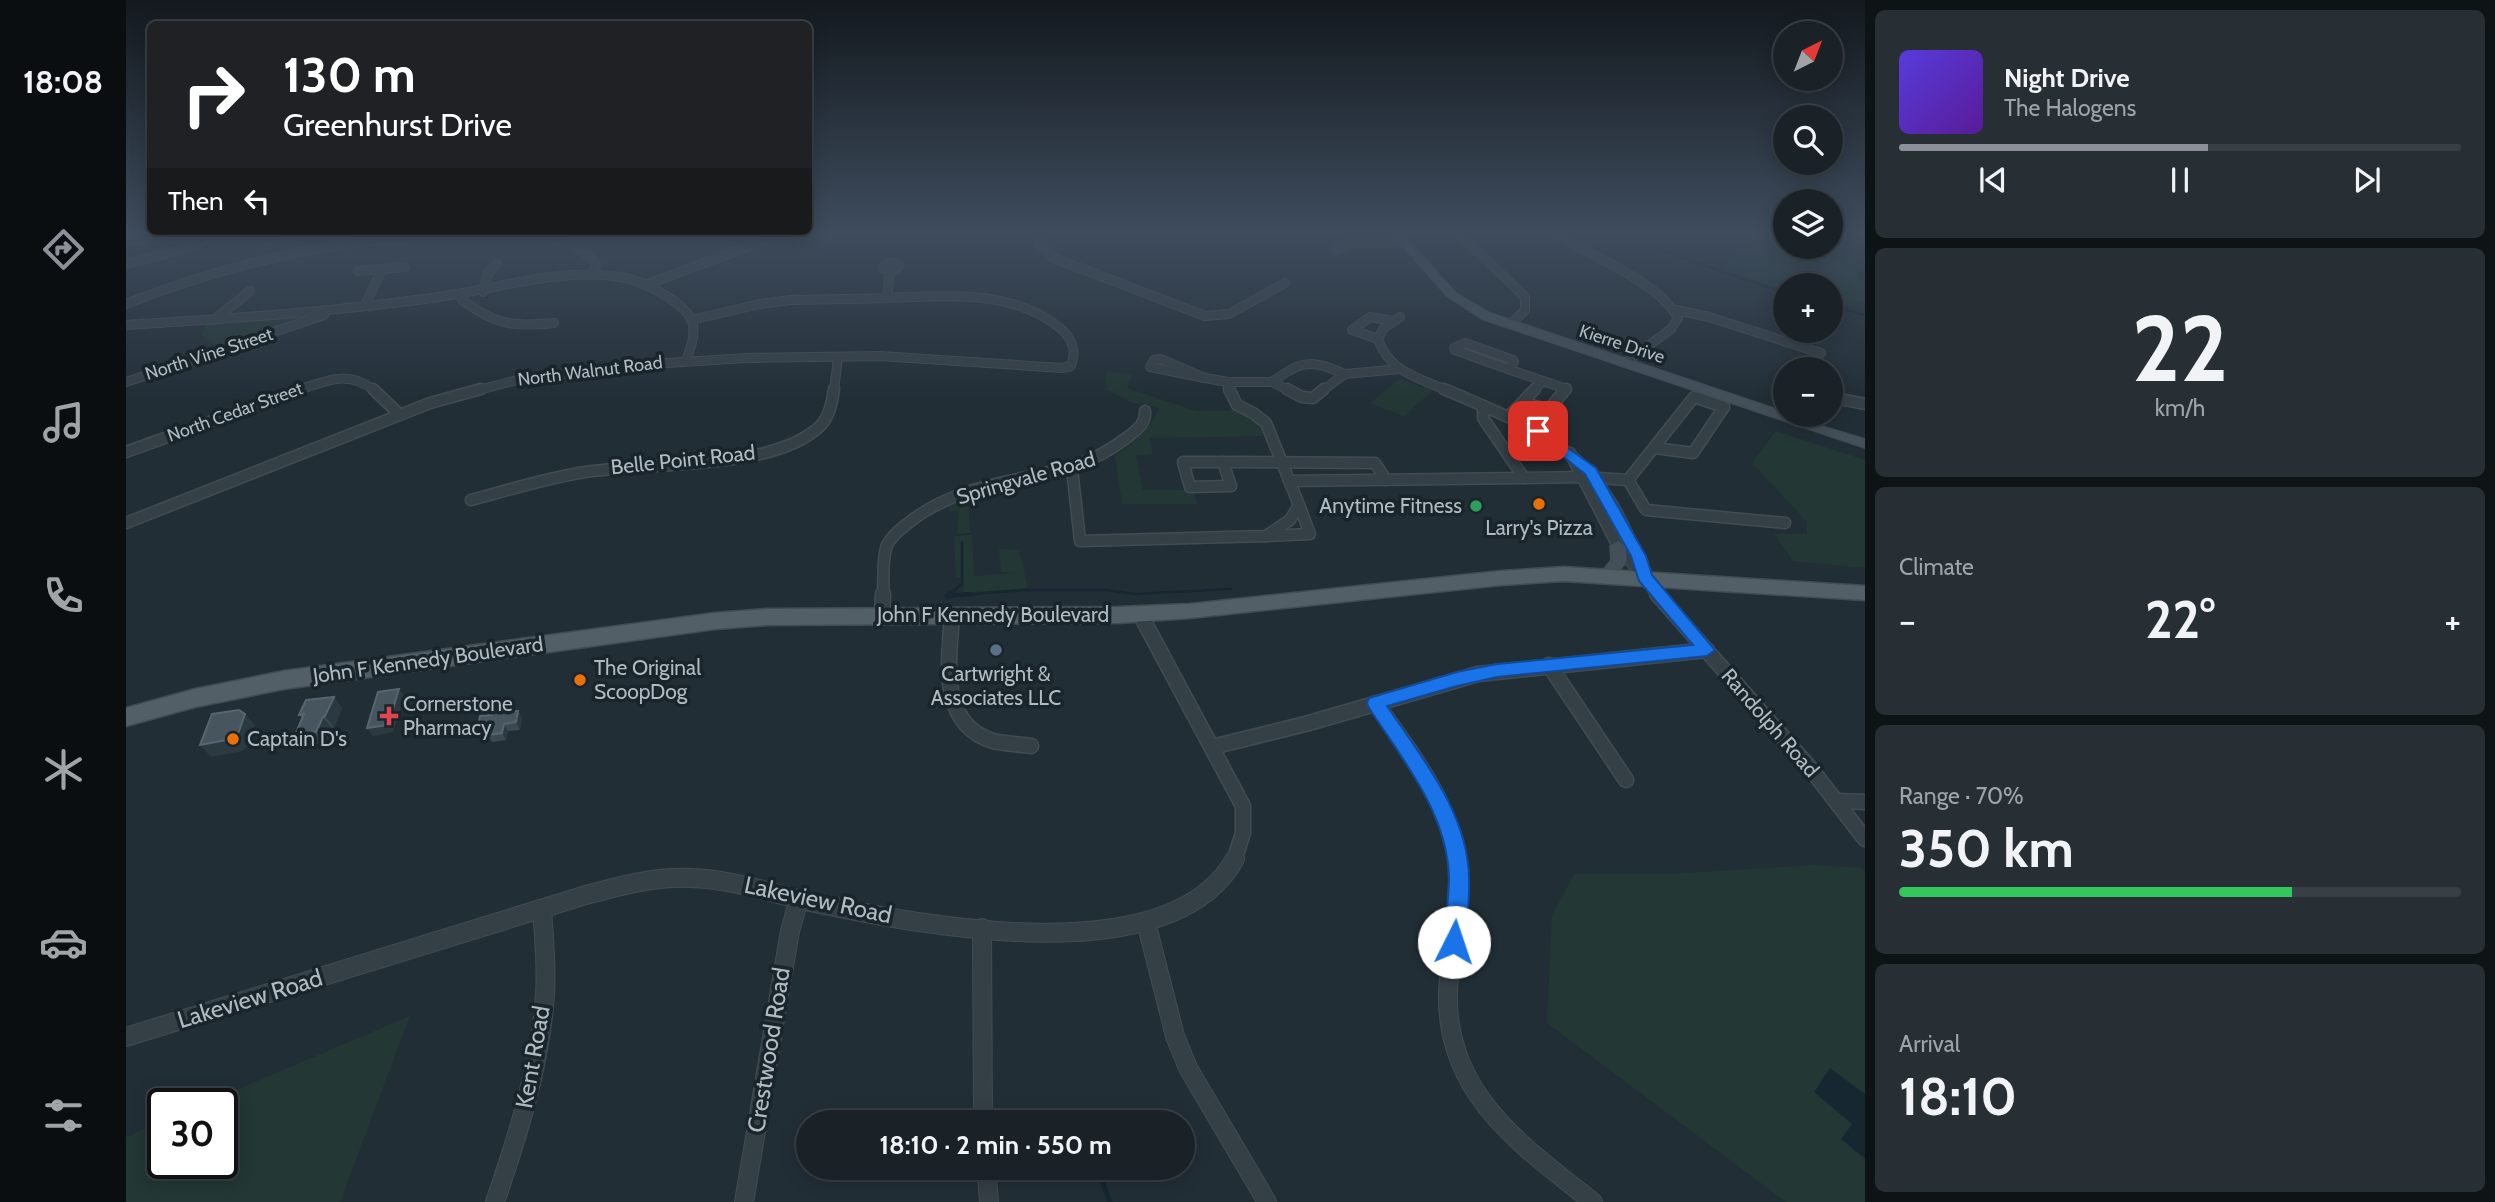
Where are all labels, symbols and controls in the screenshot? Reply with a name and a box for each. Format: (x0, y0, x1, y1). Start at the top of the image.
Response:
north arrow (1773, 21, 1843, 91)
map controls (1773, 21, 1843, 427)
text: 130 m (283, 45, 416, 104)
icon: right (168, 49, 259, 140)
text: 18:08 (23, 62, 103, 101)
text: Night Drive (2004, 62, 2130, 94)
text: The Halogens (2004, 94, 2136, 122)
text: Greenhurst Drive (283, 105, 512, 144)
button: search (1773, 105, 1843, 175)
icon: previous (1974, 161, 2012, 199)
icon: pause (2161, 161, 2199, 199)
icon: next (2348, 161, 2386, 199)
icon: left (238, 182, 276, 220)
text: Then (168, 185, 224, 217)
button: layers (1773, 189, 1843, 259)
icon: directions (39, 225, 88, 274)
button: + (1773, 273, 1843, 343)
text: 22 (2132, 293, 2228, 404)
street label: Kierre Drive (1577, 320, 1667, 368)
street label: North Vine Street (142, 323, 276, 385)
street label: North Walnut Road (516, 351, 664, 391)
button: − (1773, 357, 1843, 427)
street label: North Cedar Street (164, 377, 306, 447)
text: km/h (2155, 394, 2205, 422)
icon: music (39, 398, 88, 447)
pin (1508, 401, 1568, 461)
icon: arrive (1519, 412, 1557, 450)
street label: Belle Point Road (609, 439, 756, 480)
street label: Springvale Road (954, 446, 1098, 509)
place label: Anytime Fitness (1319, 493, 1462, 518)
marker: Larry's Pizza (1531, 496, 1547, 512)
marker: Anytime Fitness (1468, 498, 1484, 514)
place label: Larry's Pizza (1485, 515, 1593, 540)
text: Climate (1899, 553, 1974, 581)
icon: phone (39, 571, 88, 620)
text: 22° (2145, 588, 2215, 651)
text: − (1899, 597, 1916, 644)
text: + (2444, 597, 2461, 644)
street label: John F Kennedy Boulevard (876, 602, 1109, 627)
street label: John F Kennedy Boulevard (310, 631, 545, 688)
marker: Cartwright & Associates LLC (988, 642, 1004, 658)
place label: The Original ScoopDog (594, 655, 701, 704)
place label: Cartwright & Associates LLC (931, 661, 1061, 710)
street label: Randolph Road (1716, 663, 1824, 782)
marker: The Original ScoopDog (572, 672, 588, 688)
place label: Cornerstone Pharmacy (403, 691, 513, 740)
marker: Cornerstone Pharmacy (381, 708, 397, 724)
place label: Captain D's (247, 726, 347, 751)
marker: Captain D's (225, 731, 241, 747)
icon: climate (39, 745, 88, 794)
text: Range · 70% (1899, 782, 2024, 810)
text: 350 km (1899, 817, 2074, 880)
street label: Lakeview Road (742, 870, 894, 929)
position arrow (1417, 905, 1491, 979)
icon: car (39, 918, 88, 967)
street label: Lakeview Road (174, 963, 326, 1034)
street label: Crestwood Road (741, 965, 796, 1135)
street label: Kent Road (509, 1003, 556, 1111)
text: Arrival (1899, 1030, 1960, 1058)
text: 18:10 (1899, 1065, 2017, 1128)
speed limit sign: 30 (147, 1088, 238, 1179)
icon: filters (39, 1091, 88, 1140)
text: 18:10 · 2 min · 550 m (880, 1129, 1112, 1161)

